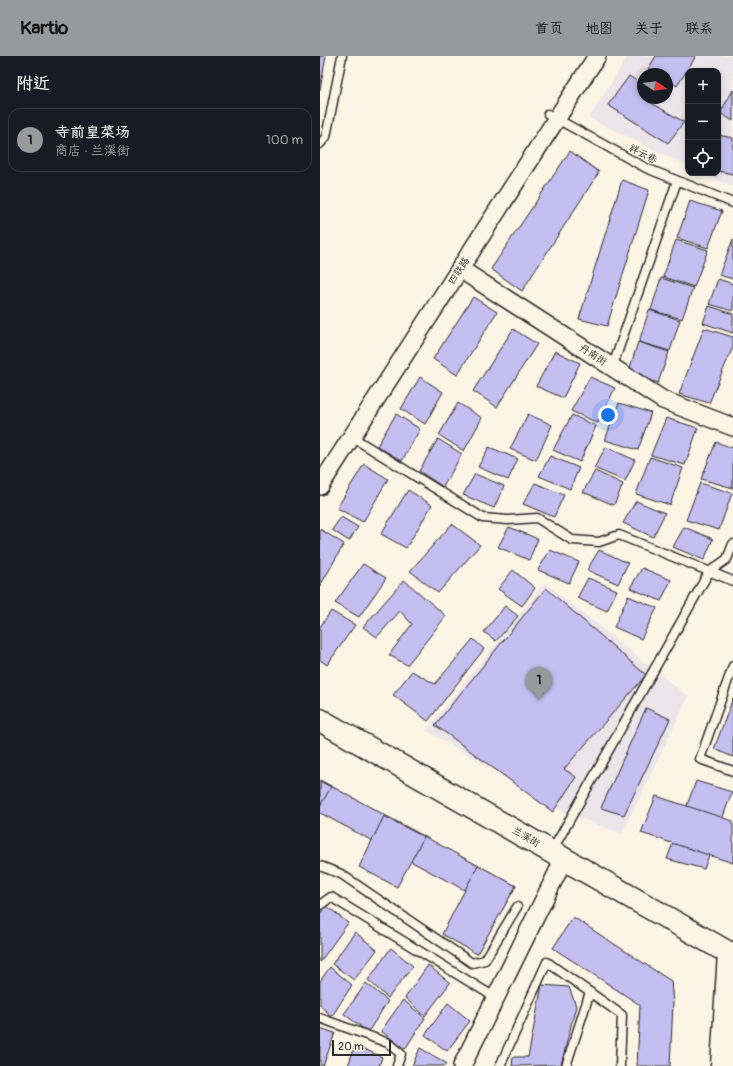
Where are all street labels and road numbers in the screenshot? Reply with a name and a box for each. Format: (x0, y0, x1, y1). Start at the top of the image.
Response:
street label: 祥云巷 (627, 142, 660, 167)
street label: 四联路 (446, 255, 472, 287)
street label: 丹南街 (577, 342, 609, 368)
street label: 兰溪街 (510, 824, 542, 850)

